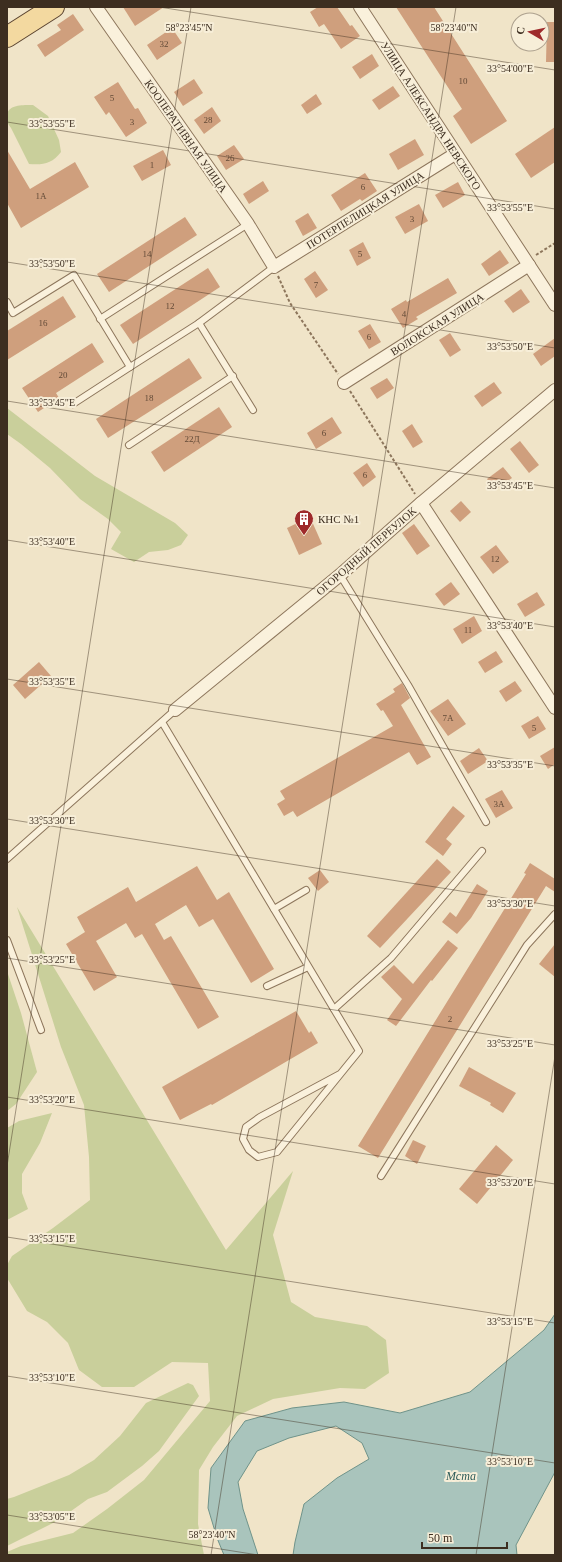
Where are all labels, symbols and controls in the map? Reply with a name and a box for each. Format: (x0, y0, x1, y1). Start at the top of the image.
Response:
north arrow (510, 12, 550, 52)
text: 58°23'45"N (165, 22, 213, 33)
text: 58°23'40"N (430, 22, 478, 33)
text: С (514, 26, 527, 35)
house number: 32 (160, 39, 169, 49)
street label: УЛИЦА АЛЕКСАНДРА НЕВСКОГО (379, 40, 483, 192)
text: 33°54'00"E (487, 63, 533, 74)
house number: 10 (459, 76, 468, 86)
street label: КООПЕРАТИВНАЯ УЛИЦА (142, 77, 230, 195)
house number: 5 (110, 93, 115, 103)
house number: 28 (204, 115, 213, 125)
house number: 3 (130, 117, 135, 127)
text: 33°53'55"E (29, 118, 75, 129)
house number: 26 (226, 153, 235, 163)
house number: 1 (150, 160, 154, 170)
street label: ПОТЕРПЕЛИЦКАЯ УЛИЦА (304, 169, 426, 251)
house number: 6 (361, 182, 366, 192)
house number: 1А (36, 191, 47, 201)
text: 33°53'55"E (487, 202, 533, 213)
house number: 3 (410, 214, 415, 224)
house number: 14 (143, 249, 152, 259)
house number: 5 (358, 249, 363, 259)
text: 33°53'50"E (29, 258, 75, 269)
house number: 7 (314, 280, 319, 290)
street label: ВОЛОКСКАЯ УЛИЦА (388, 290, 486, 358)
house number: 12 (166, 301, 175, 311)
house number: 4 (402, 309, 407, 319)
house number: 16 (39, 318, 48, 328)
house number: 6 (367, 332, 372, 342)
text: 33°53'50"E (487, 341, 533, 352)
house number: 20 (59, 370, 68, 380)
house number: 18 (145, 393, 154, 403)
text: 33°53'45"E (29, 397, 75, 408)
house number: 6 (322, 428, 327, 438)
house number: 22Д (184, 434, 200, 444)
house number: 6 (363, 470, 368, 480)
text: 33°53'45"E (487, 480, 533, 491)
street label: ОГОРОДНЫЙ ПЕРЕУЛОК (314, 504, 419, 598)
building icon: КНС №1 (293, 508, 315, 536)
place label: КНС №1 (318, 513, 359, 525)
text: 33°53'40"E (29, 536, 75, 547)
house number: 12 (491, 554, 500, 564)
text: 33°53'40"E (487, 620, 533, 631)
house number: 11 (464, 625, 472, 635)
text: 33°53'35"E (29, 676, 75, 687)
house number: 7А (443, 713, 454, 723)
house number: 5 (532, 723, 537, 733)
text: 33°53'35"E (487, 759, 533, 770)
house number: 3А (494, 799, 505, 809)
text: 33°53'30"E (29, 815, 75, 826)
text: 33°53'30"E (487, 898, 533, 909)
text: 33°53'25"E (29, 954, 75, 965)
house number: 2 (448, 1014, 452, 1024)
text: 33°53'25"E (487, 1038, 533, 1049)
text: 33°53'20"E (29, 1094, 75, 1105)
text: 33°53'20"E (487, 1177, 533, 1188)
text: 33°53'15"E (29, 1233, 75, 1244)
text: 33°53'15"E (487, 1316, 533, 1327)
text: 33°53'10"E (29, 1372, 75, 1383)
text: 33°53'10"E (487, 1456, 533, 1467)
water label: Мста (445, 1469, 476, 1483)
text: 33°53'05"E (29, 1511, 75, 1522)
scale bar (422, 1524, 507, 1550)
text: 58°23'40"N (188, 1529, 236, 1540)
text: 50 m (428, 1531, 453, 1545)

